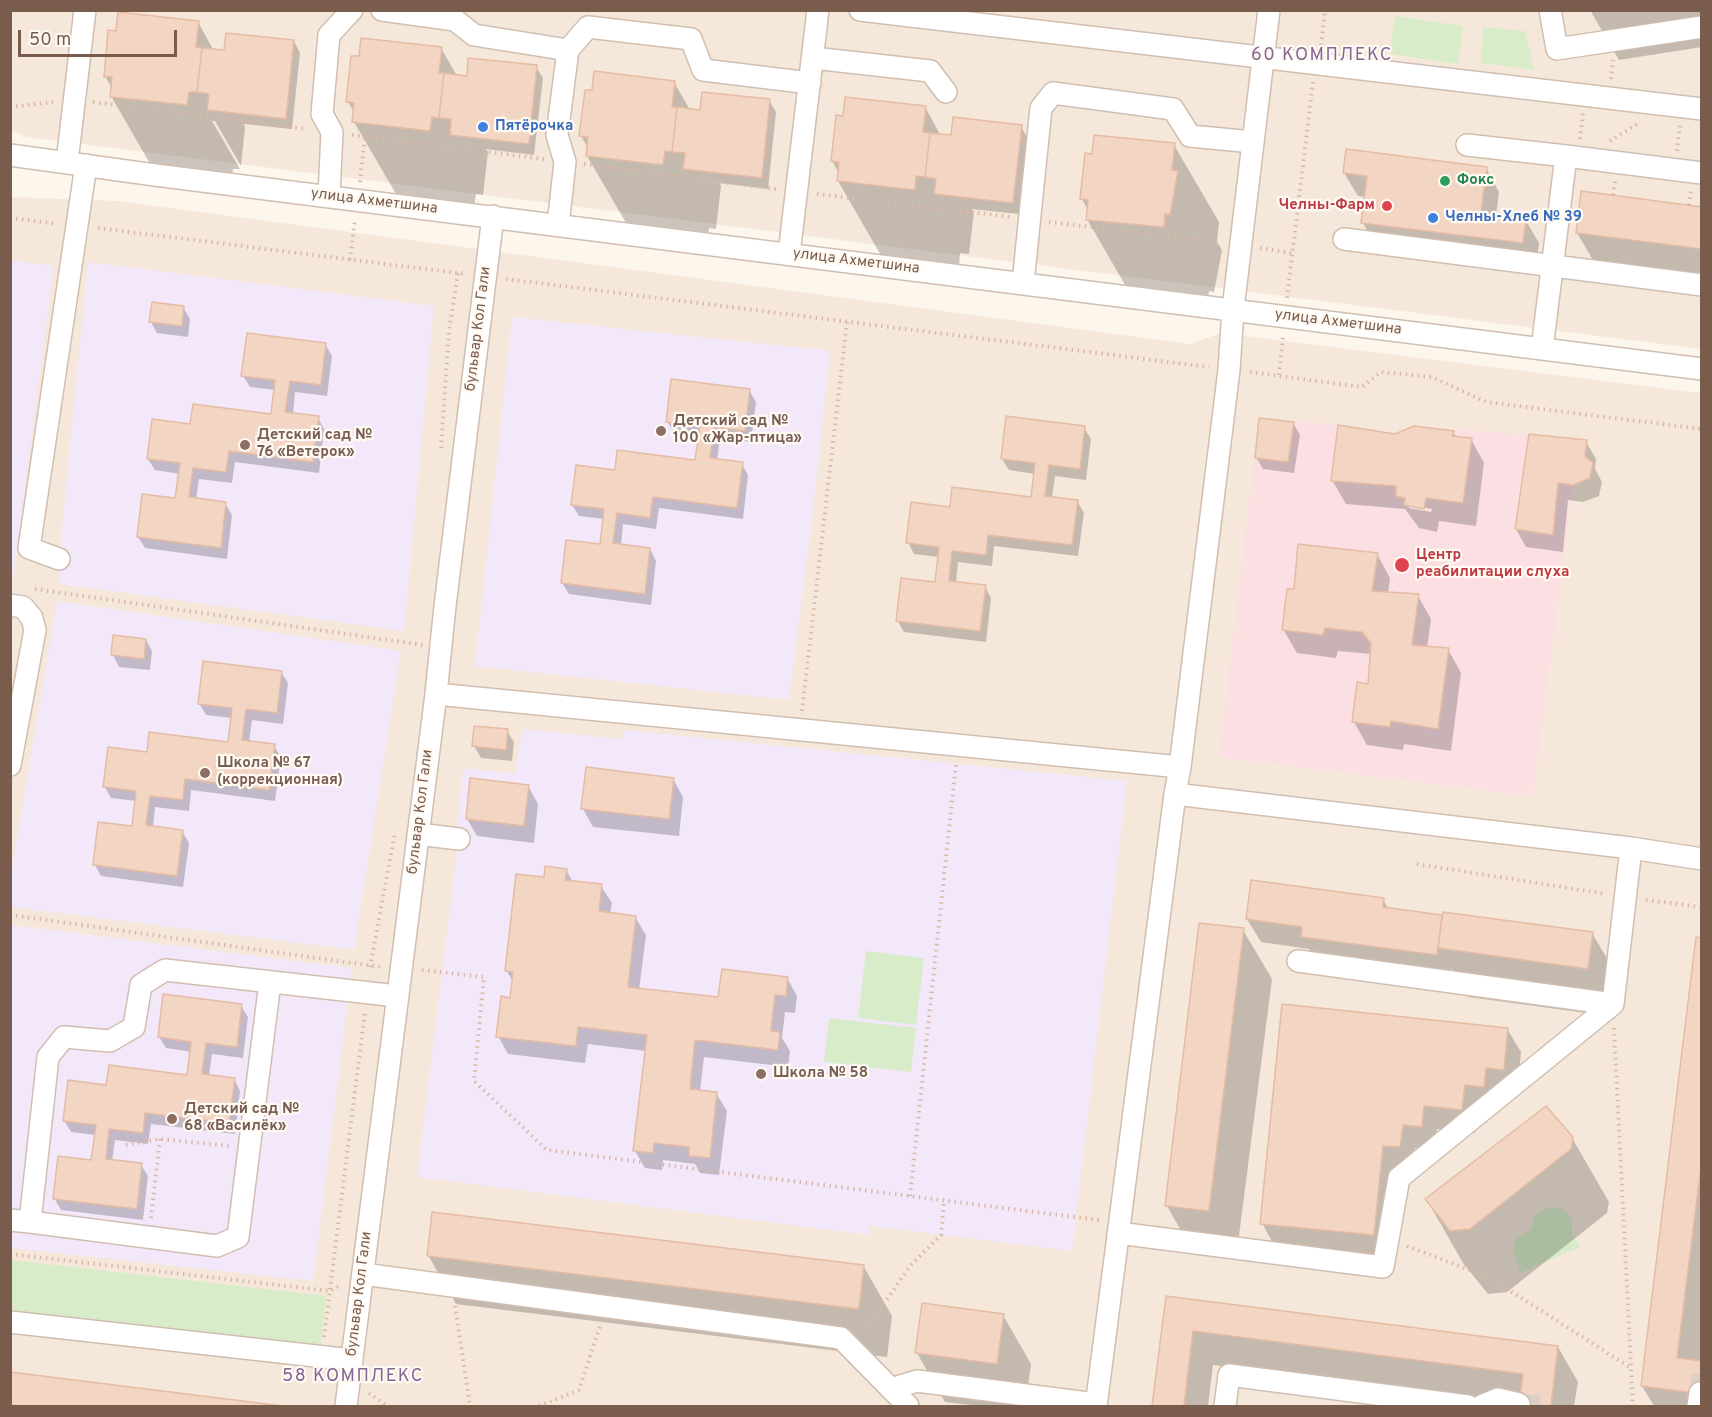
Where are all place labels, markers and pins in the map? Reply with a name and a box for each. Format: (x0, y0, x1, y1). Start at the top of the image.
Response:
place label: Пятёрочка (495, 118, 573, 136)
marker: Пятёрочка (476, 120, 490, 134)
place label: Фокс (1457, 172, 1494, 190)
marker: Фокс (1438, 174, 1452, 188)
place label: Челны-Фарм (1278, 197, 1375, 215)
marker: Челны-Фарм (1380, 199, 1394, 213)
place label: Челны-Хлеб № 39 (1445, 209, 1582, 227)
marker: Челны-Хлеб № 39 (1426, 211, 1440, 225)
place label: Детский сад № 100 «Жар-птица» (673, 413, 802, 448)
marker: Детский сад № 100 «Жар-птица» (654, 424, 668, 438)
place label: Детский сад № 76 «Ветерок» (257, 427, 372, 462)
marker: Детский сад № 76 «Ветерок» (238, 438, 252, 452)
place label: Центр реабилитации слуха (1416, 547, 1569, 582)
marker: Центр реабилитации слуха (1393, 556, 1411, 574)
place label: Школа № 67 (коррекционная) (217, 755, 343, 790)
marker: Школа № 67 (коррекционная) (198, 766, 212, 780)
place label: Школа № 58 (773, 1065, 868, 1083)
marker: Школа № 58 (754, 1067, 768, 1081)
place label: Детский сад № 68 «Василёк» (184, 1101, 299, 1136)
marker: Детский сад № 68 «Василёк» (165, 1112, 179, 1126)

